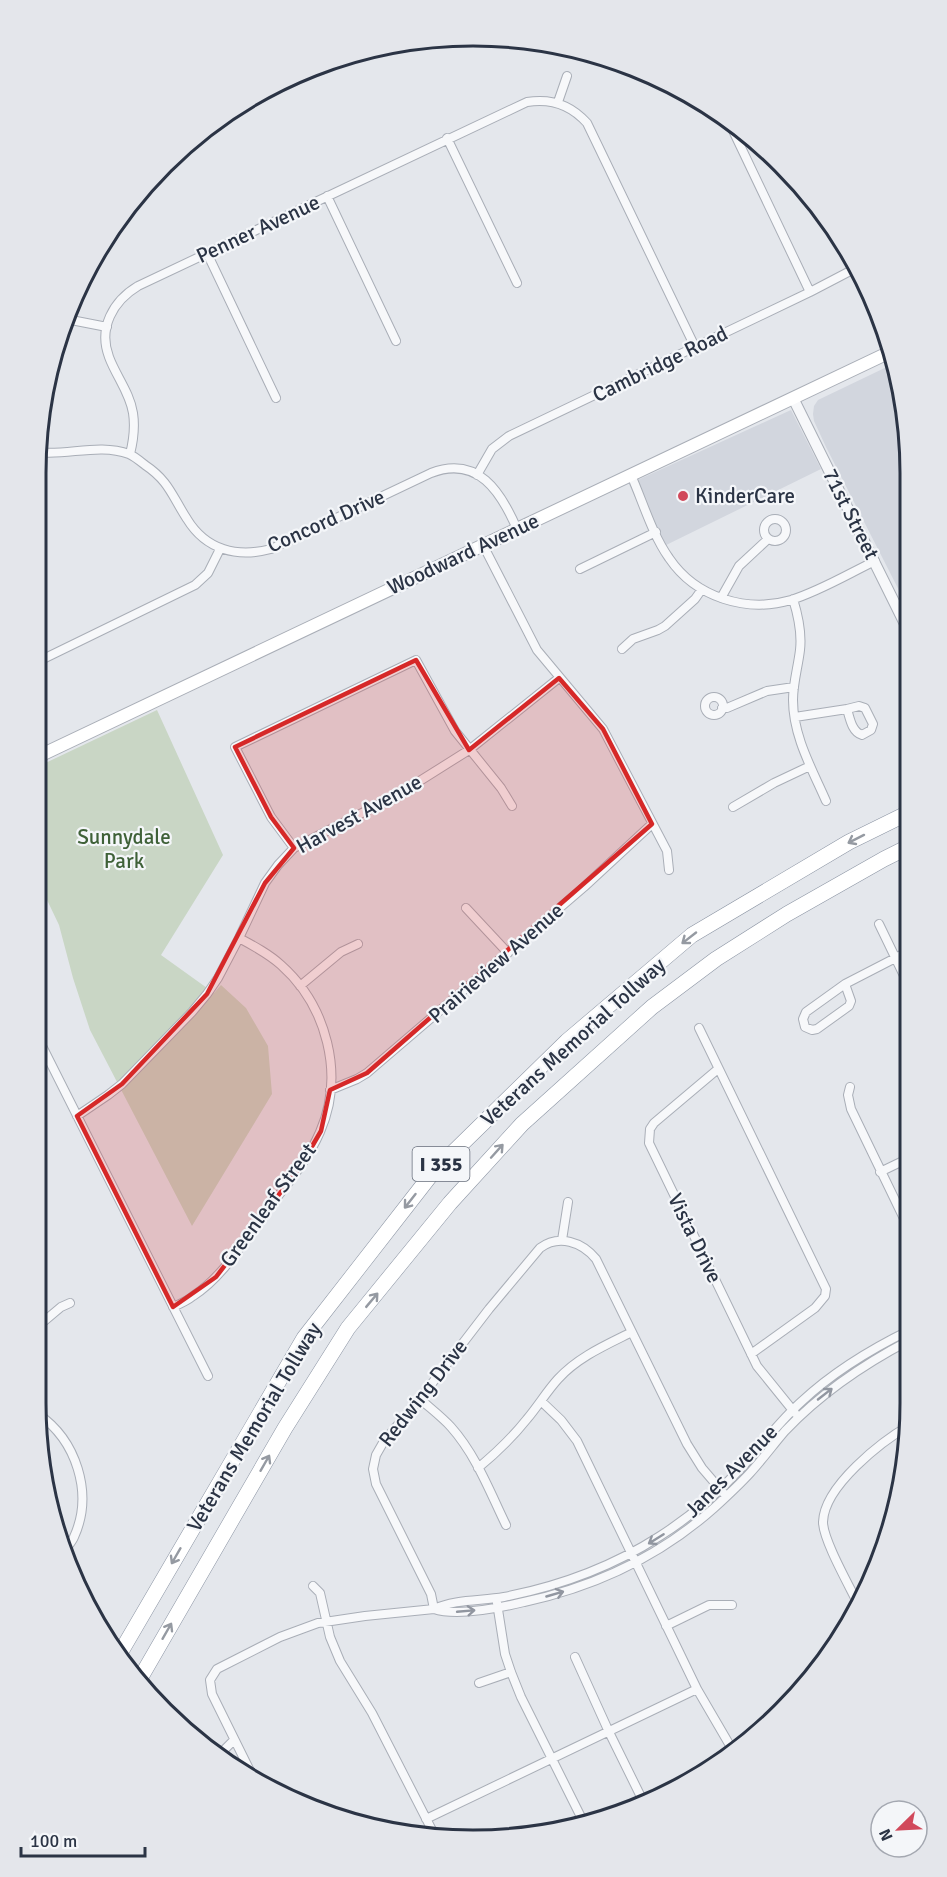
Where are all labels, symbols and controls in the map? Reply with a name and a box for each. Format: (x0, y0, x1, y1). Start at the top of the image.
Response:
street label: Penner Avenue (192, 189, 324, 269)
street label: Cambridge Road (588, 320, 732, 408)
street label: 71st Street (817, 464, 885, 564)
place label: KinderCare (695, 483, 795, 509)
street label: Concord Drive (263, 484, 389, 558)
marker: KinderCare (676, 489, 690, 503)
street label: Woodward Avenue (383, 507, 543, 601)
street label: Harvest Avenue (292, 769, 426, 859)
park label: Sunnydale Park (77, 824, 171, 874)
one-way arrow (848, 833, 865, 845)
street label: Prairieview Avenue (423, 897, 569, 1029)
one-way arrow (681, 932, 697, 945)
street label: Veterans Memorial Tollway (475, 952, 671, 1132)
street label: Greenleaf Street (214, 1138, 322, 1272)
one-way arrow (490, 1144, 504, 1159)
road number: I 355 (412, 1147, 470, 1181)
street label: Vista Drive (662, 1189, 728, 1287)
one-way arrow (403, 1193, 416, 1209)
one-way arrow (365, 1292, 378, 1308)
street label: Veterans Memorial Tollway (181, 1317, 327, 1536)
street label: Redwing Drive (373, 1334, 473, 1452)
one-way arrow (817, 1388, 833, 1401)
street label: Janes Avenue (679, 1419, 783, 1523)
one-way arrow (259, 1455, 271, 1472)
one-way arrow (648, 1533, 665, 1545)
one-way arrow (170, 1547, 181, 1565)
one-way arrow (545, 1588, 564, 1600)
one-way arrow (455, 1605, 475, 1616)
one-way arrow (161, 1623, 173, 1640)
north arrow (869, 1799, 929, 1859)
scale bar (21, 1820, 146, 1858)
text: N (875, 1826, 898, 1844)
text: 100 m (30, 1830, 77, 1852)

